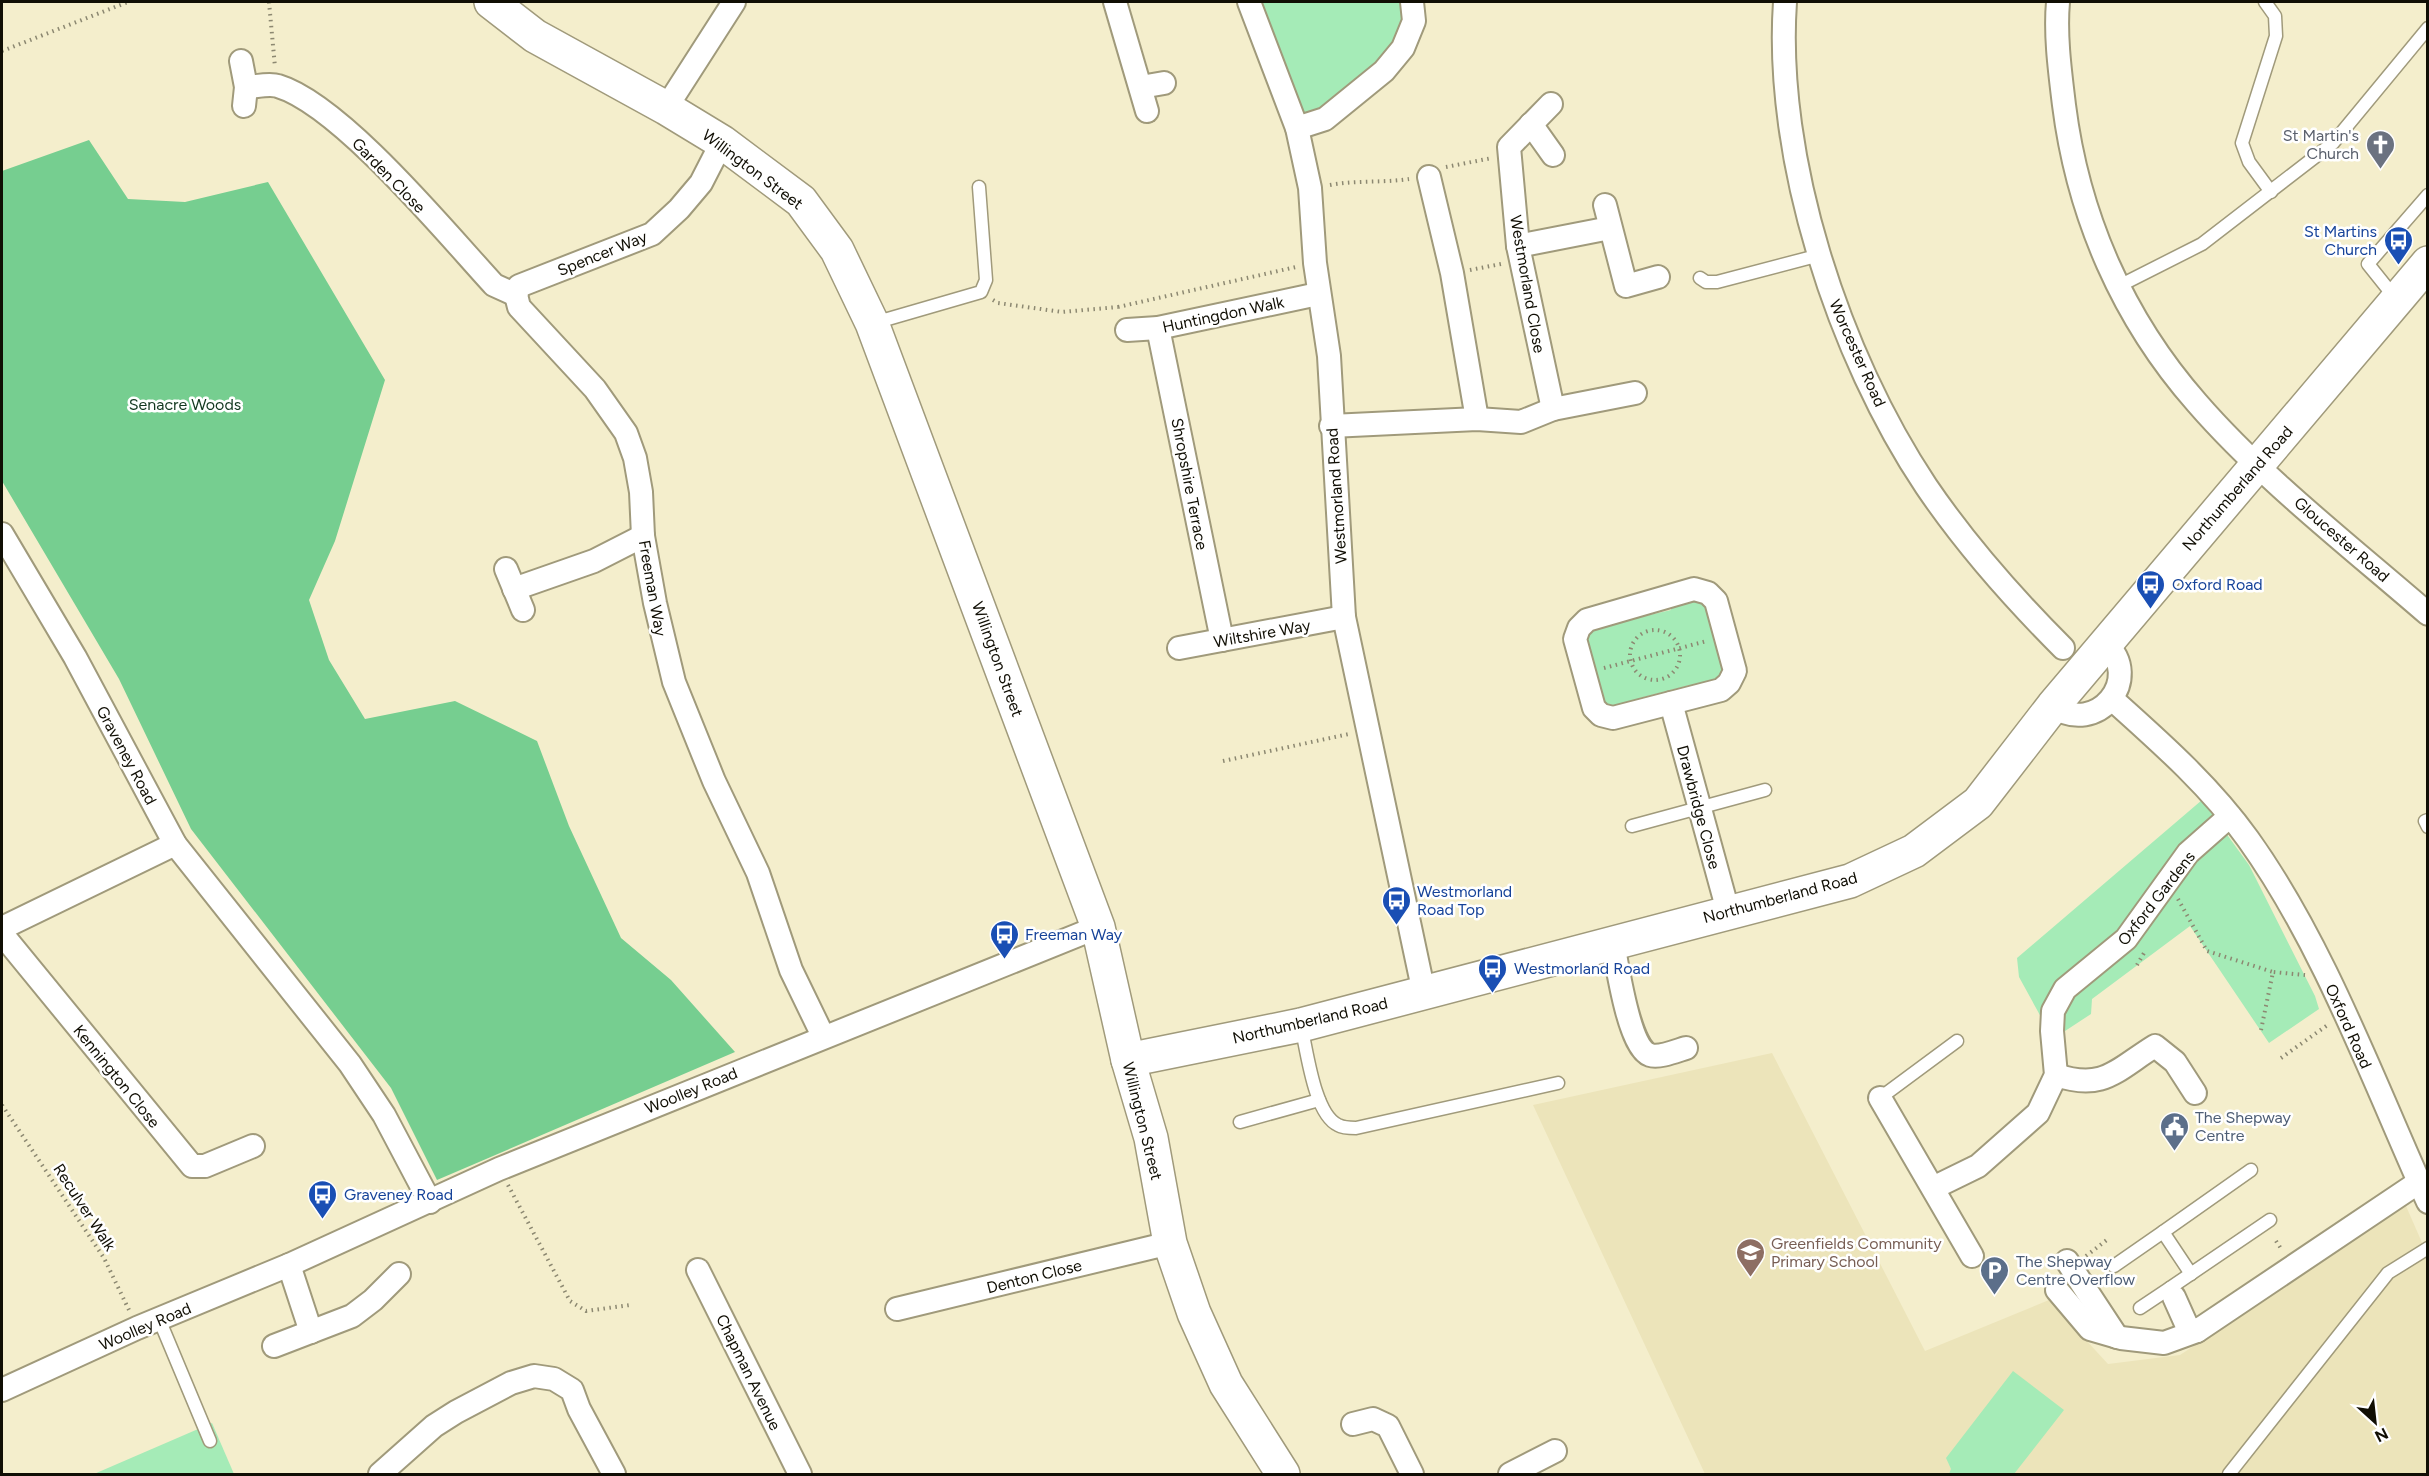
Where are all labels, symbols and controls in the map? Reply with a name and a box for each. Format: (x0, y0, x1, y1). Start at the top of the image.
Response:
street label: Willington Street (699, 125, 807, 213)
place label: St Martin's Church (2283, 126, 2359, 163)
church icon: St Martin's Church (2364, 128, 2396, 170)
street label: Garden Close (348, 134, 429, 217)
street label: Westmorland Close (1506, 214, 1549, 355)
place label: St Martins Church (2304, 222, 2377, 259)
bus stop icon: St Martins Church (2382, 224, 2414, 266)
street label: Spencer Way (555, 227, 650, 280)
street label: Huntingdon Walk (1161, 292, 1286, 337)
street label: Worcester Road (1825, 297, 1890, 410)
park label: Senacre Woods (129, 395, 241, 414)
street label: Shropshire Terrace (1167, 416, 1212, 552)
street label: Northumberland Road (2178, 422, 2297, 555)
street label: Westmorland Road (1322, 427, 1351, 564)
street label: Gloucester Road (2290, 493, 2393, 586)
street label: Freeman Way (635, 539, 670, 638)
bus stop icon: Oxford Road (2135, 568, 2167, 610)
place label: Oxford Road (2172, 575, 2263, 594)
street label: Willington Street (968, 599, 1027, 719)
street label: Wiltshire Way (1212, 616, 1313, 651)
street label: Graveney Road (93, 703, 161, 808)
street label: Drawbridge Close (1673, 743, 1724, 871)
street label: Oxford Gardens (2114, 847, 2199, 949)
street label: Northumberland Road (1701, 868, 1859, 927)
place label: Westmorland Road Top (1417, 882, 1512, 919)
bus stop icon: Westmorland Road Top (1380, 884, 1412, 926)
bus stop icon: Freeman Way (988, 918, 1020, 960)
place label: Freeman Way (1025, 925, 1123, 944)
bus stop icon: Westmorland Road (1477, 952, 1509, 994)
place label: Westmorland Road (1514, 959, 1650, 978)
street label: Oxford Road (2321, 981, 2376, 1072)
street label: Northumberland Road (1231, 993, 1390, 1048)
street label: Kennington Close (69, 1021, 164, 1132)
street label: Willington Street (1119, 1060, 1166, 1182)
street label: Woolley Road (642, 1063, 740, 1118)
place label: The Shepway Centre (2195, 1108, 2292, 1145)
public building icon: The Shepway Centre (2158, 1110, 2190, 1152)
street label: Reculver Walk (49, 1160, 120, 1255)
bus stop icon: Graveney Road (307, 1178, 339, 1220)
place label: Graveney Road (344, 1185, 453, 1204)
place label: Greenfields Community Primary School (1771, 1234, 1942, 1271)
school or university icon: Greenfields Community Primary School (1734, 1236, 1766, 1278)
place label: The Shepway Centre Overflow (2016, 1252, 2136, 1289)
parking icon: The Shepway Centre Overflow (1979, 1254, 2011, 1296)
street label: Denton Close (985, 1255, 1084, 1297)
street label: Woolley Road (96, 1299, 194, 1354)
street label: Chapman Avenue (712, 1311, 785, 1434)
north arrow (2345, 1392, 2405, 1452)
text: N (2372, 1424, 2391, 1446)

